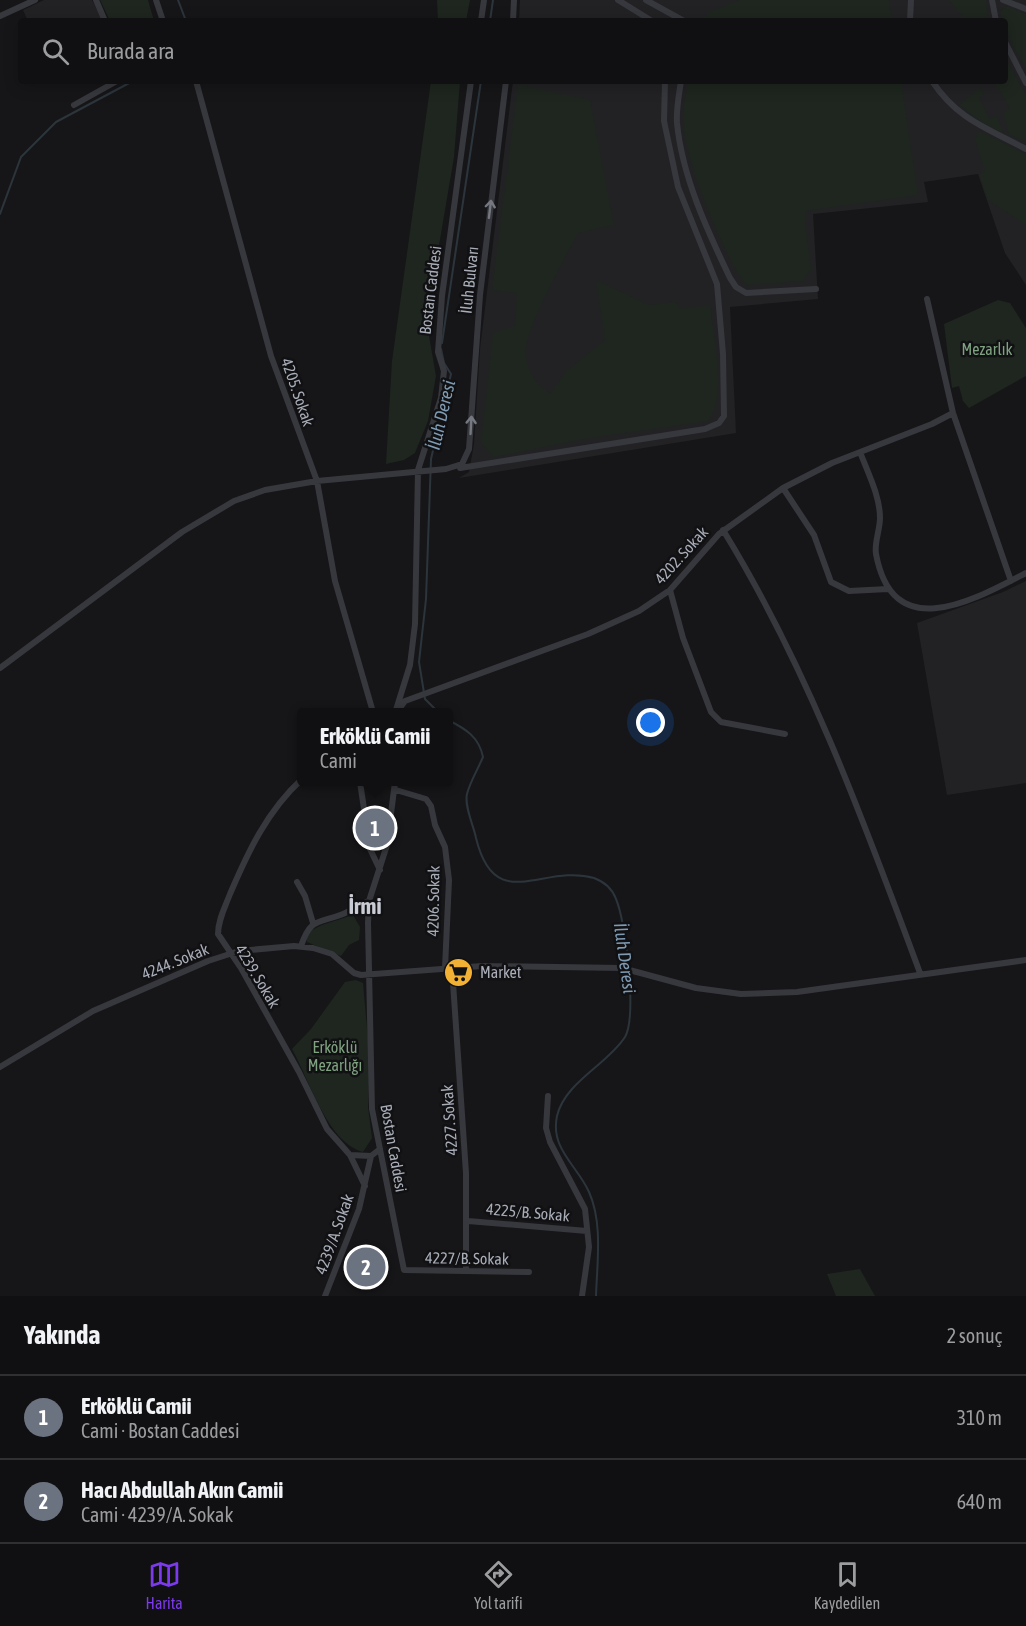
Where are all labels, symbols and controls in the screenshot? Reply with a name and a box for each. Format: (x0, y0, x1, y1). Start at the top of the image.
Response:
search box (18, 18, 1008, 84)
icon: search (39, 35, 72, 68)
text: Burada ara (87, 38, 175, 64)
one-way arrow (485, 200, 496, 220)
street label: Bostan Caddesi (416, 245, 444, 335)
street label: İluh Bulvarı (457, 245, 481, 315)
park label: Mezarlık (962, 340, 1012, 358)
street label: 4205. Sokak (278, 356, 318, 428)
water label: İluh Deresi (423, 378, 459, 452)
one-way arrow (466, 415, 477, 435)
street label: 4202. Sokak (651, 523, 711, 587)
popup (297, 708, 453, 786)
your location (636, 708, 665, 737)
text: Erköklü Camii (320, 723, 430, 749)
text: Cami (320, 749, 357, 772)
pin: 1 (356, 806, 394, 850)
street label: 4206. Sokak (423, 865, 443, 937)
district label: İrmi (348, 893, 382, 919)
water label: İluh Deresi (610, 921, 640, 995)
street label: 4244. Sokak (139, 939, 211, 983)
street label: 4239. Sokak (232, 941, 284, 1011)
supermarket icon: Market (443, 956, 475, 988)
place label: Market (480, 963, 522, 981)
park label: Erköklü Mezarlığı (308, 1038, 362, 1075)
street label: 4227. Sokak (438, 1084, 460, 1156)
street label: Bostan Caddesi (377, 1103, 411, 1193)
street label: 4239/A. Sokak (311, 1191, 357, 1277)
street label: 4225/B. Sokak (485, 1199, 571, 1225)
pin: 2 (346, 1244, 386, 1290)
street label: 4227/B. Sokak (425, 1248, 509, 1268)
text: Yakında (24, 1320, 100, 1350)
text: 2 sonuç (947, 1324, 1002, 1347)
text: Erköklü Camii (81, 1393, 192, 1419)
text: 1 (39, 1406, 48, 1429)
text: 310 m (957, 1406, 1002, 1429)
text: Cami · Bostan Caddesi (81, 1419, 240, 1442)
text: Hacı Abdullah Akın Camii (81, 1477, 283, 1503)
text: 2 (39, 1490, 48, 1513)
text: 640 m (957, 1490, 1002, 1513)
text: Cami · 4239/A. Sokak (81, 1503, 233, 1526)
tab: Harita (146, 1558, 183, 1612)
tab: Yol tarifi (474, 1558, 523, 1612)
tab: Kaydedilen (814, 1558, 880, 1612)

